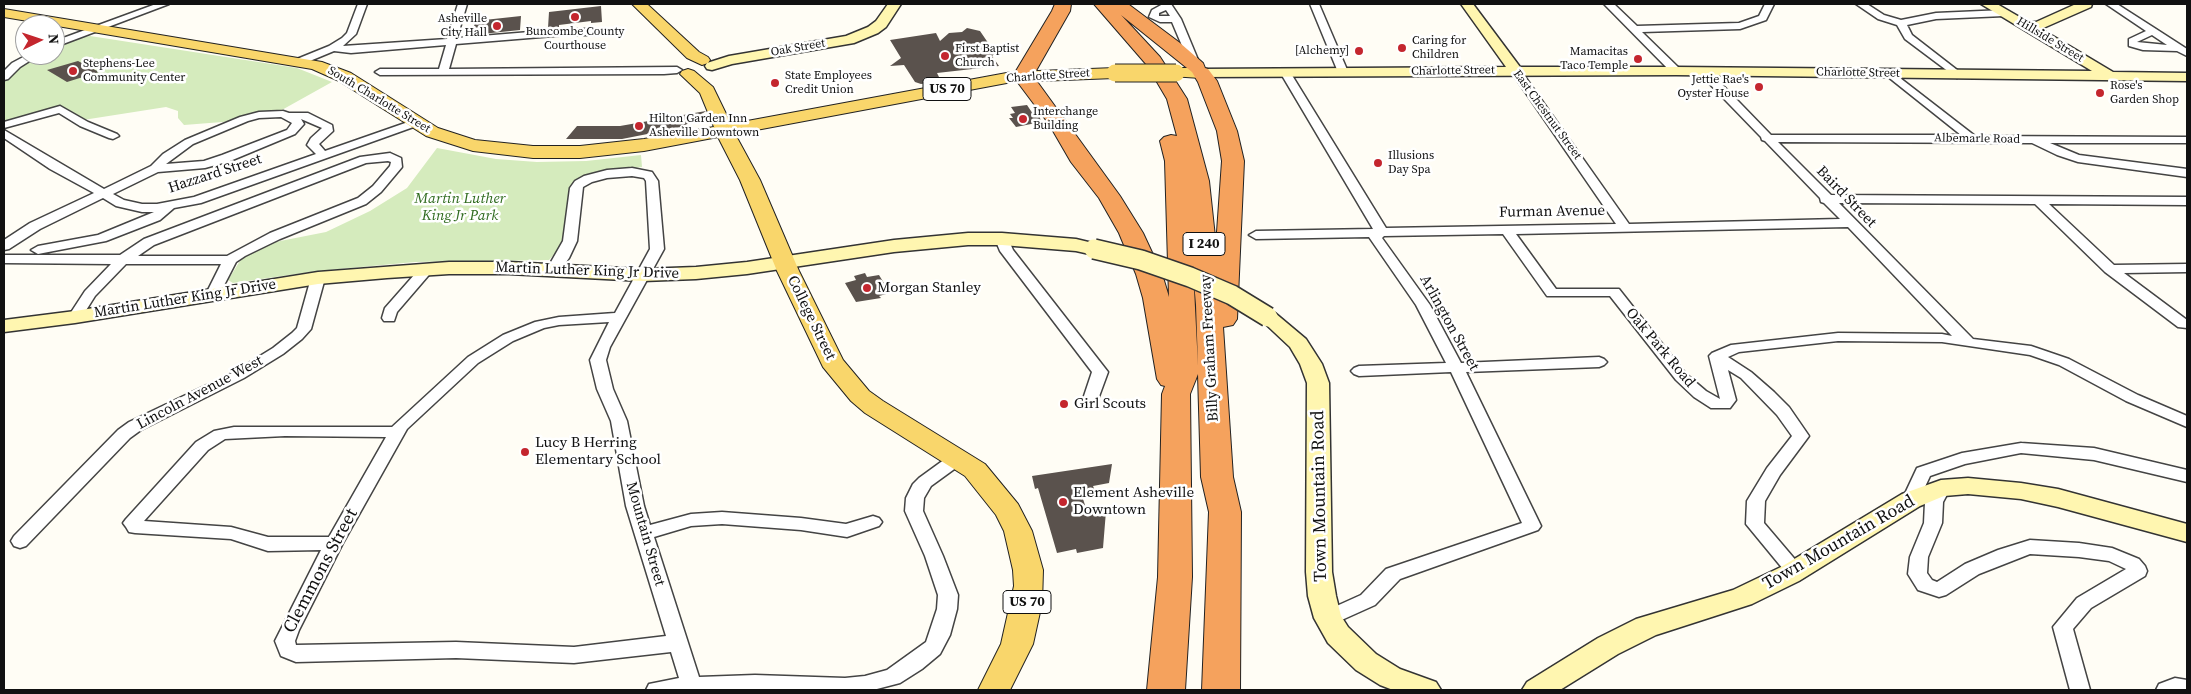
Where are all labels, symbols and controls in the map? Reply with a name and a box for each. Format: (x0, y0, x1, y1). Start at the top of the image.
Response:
marker: Buncombe County Courthouse (569, 11, 581, 23)
place label: Asheville City Hall (438, 12, 487, 40)
street label: Hillside Street (2014, 14, 2086, 66)
north arrow (15, 15, 65, 65)
marker: Asheville City Hall (491, 20, 503, 32)
place label: Buncombe County Courthouse (526, 25, 624, 53)
text: N (44, 33, 64, 45)
place label: Caring for Children (1412, 34, 1466, 62)
street label: Oak Street (770, 36, 826, 60)
place label: First Baptist Church (955, 42, 1019, 70)
marker: Caring for Children (1396, 42, 1408, 54)
place label: [Alchemy] (1295, 44, 1349, 58)
marker: [Alchemy] (1353, 45, 1365, 57)
place label: Mamacitas Taco Temple (1560, 45, 1628, 73)
marker: First Baptist Church (939, 50, 951, 62)
marker: Mamacitas Taco Temple (1632, 53, 1644, 65)
place label: Stephens-Lee Community Center (83, 57, 185, 85)
street label: Charlotte Street (1411, 63, 1495, 79)
street label: South Charlotte Street (325, 64, 433, 136)
marker: Stephens-Lee Community Center (67, 65, 79, 77)
street label: Charlotte Street (1816, 65, 1900, 81)
street label: Charlotte Street (1006, 66, 1090, 86)
street label: East Chestnut Street (1510, 67, 1584, 163)
place label: State Employees Credit Union (785, 69, 872, 97)
place label: Jettie Rae's Oyster House (1677, 73, 1749, 101)
marker: State Employees Credit Union (769, 77, 781, 89)
road number: US 70 (923, 78, 971, 100)
place label: Rose's Garden Shop (2110, 79, 2179, 107)
marker: Jettie Rae's Oyster House (1753, 81, 1765, 93)
marker: Rose's Garden Shop (2094, 87, 2106, 99)
place label: Interchange Building (1033, 105, 1098, 133)
place label: Hilton Garden Inn Asheville Downtown (649, 112, 759, 140)
marker: Interchange Building (1017, 113, 1029, 125)
marker: Hilton Garden Inn Asheville Downtown (633, 120, 645, 132)
street label: Albemarle Road (1934, 131, 2020, 147)
place label: Illusions Day Spa (1388, 149, 1434, 177)
street label: Hazzard Street (166, 150, 264, 198)
marker: Illusions Day Spa (1372, 157, 1384, 169)
street label: Baird Street (1812, 163, 1880, 231)
park label: Martin Luther King Jr Park (414, 190, 506, 225)
street label: Furman Avenue (1499, 202, 1605, 222)
road number: I 240 (1183, 232, 1225, 255)
street label: Martin Luther King Jr Drive (495, 259, 679, 283)
street label: Arlington Street (1415, 272, 1483, 374)
street label: College Street (783, 273, 839, 363)
street label: Billy Graham Freeway (1197, 274, 1223, 422)
street label: Martin Luther King Jr Drive (93, 276, 277, 322)
place label: Morgan Stanley (877, 279, 981, 297)
marker: Morgan Stanley (861, 282, 873, 294)
street label: Oak Park Road (1622, 305, 1698, 391)
street label: Lincoln Avenue West (134, 352, 266, 434)
place label: Girl Scouts (1074, 395, 1146, 413)
marker: Girl Scouts (1058, 398, 1070, 410)
street label: Town Mountain Road (1308, 410, 1332, 582)
place label: Lucy B Herring Elementary School (535, 434, 661, 469)
marker: Lucy B Herring Elementary School (519, 446, 531, 458)
street label: Mountain Street (622, 480, 668, 588)
place label: Element Asheville Downtown (1073, 484, 1194, 519)
street label: Town Mountain Road (1759, 491, 1919, 595)
marker: Element Asheville Downtown (1057, 496, 1069, 508)
street label: Clemmons Street (279, 505, 363, 637)
road number: US 70 (1003, 590, 1051, 614)

